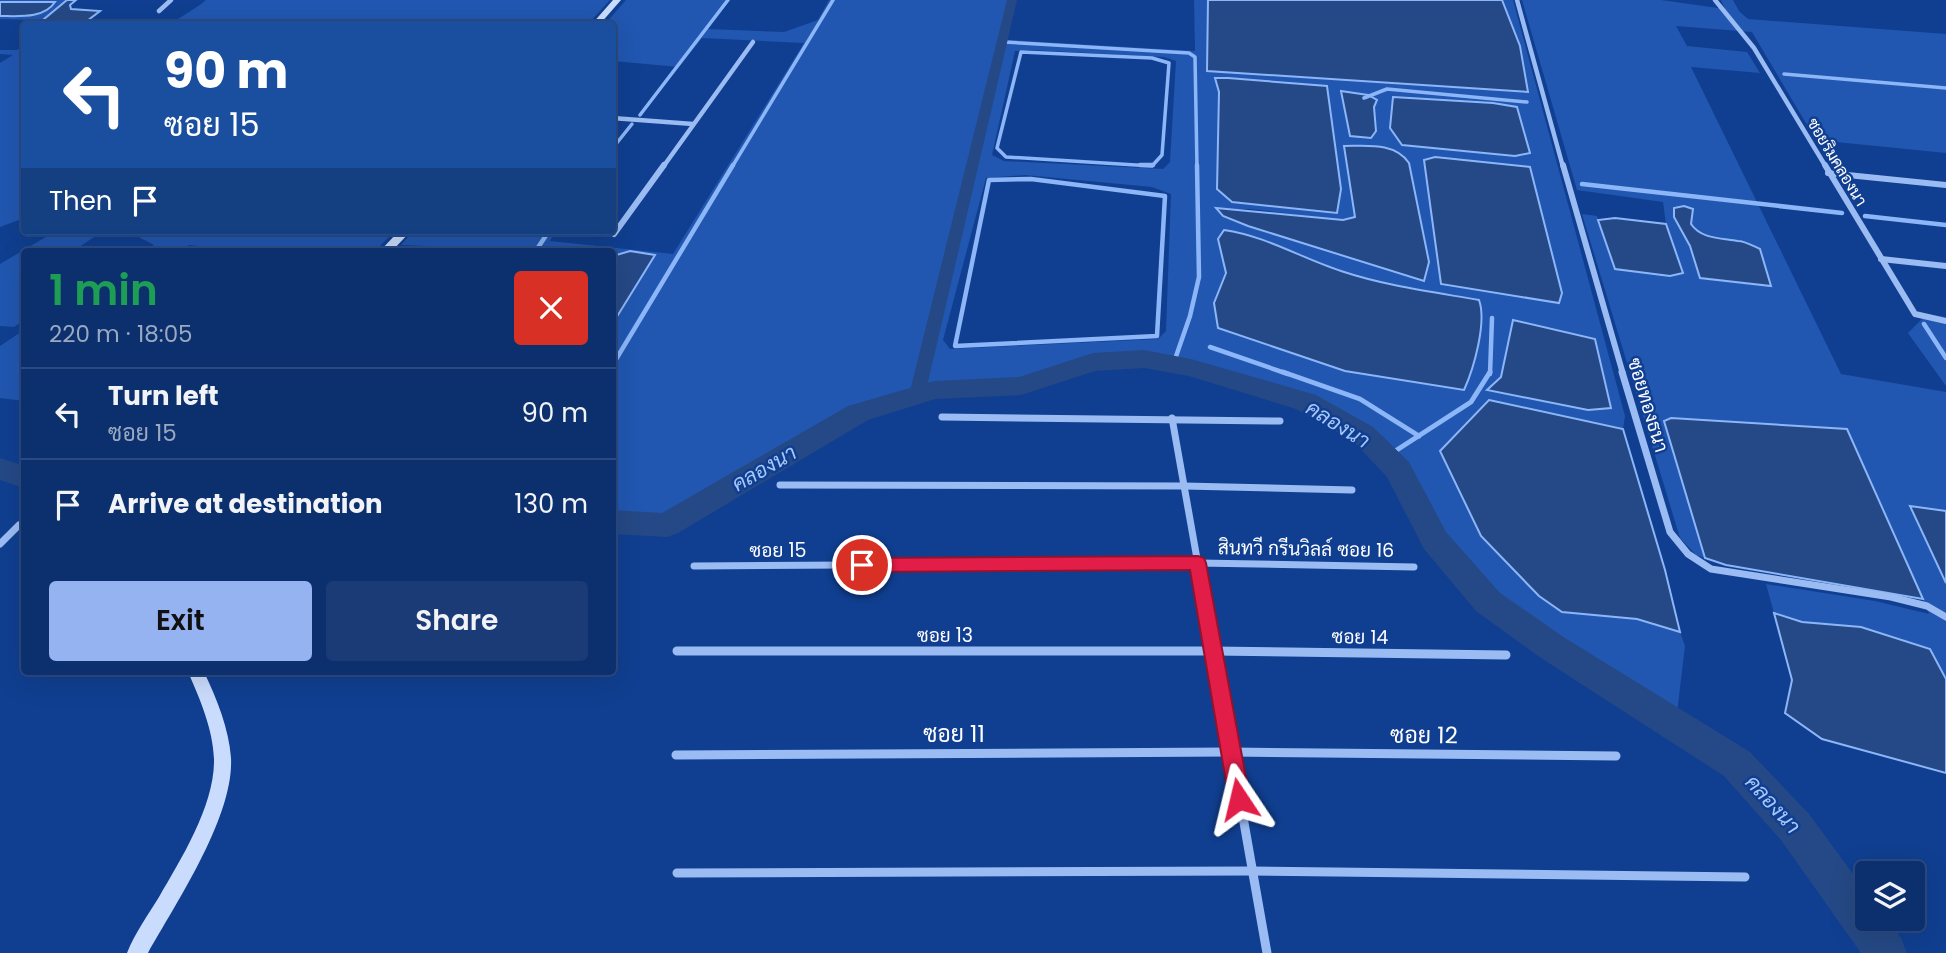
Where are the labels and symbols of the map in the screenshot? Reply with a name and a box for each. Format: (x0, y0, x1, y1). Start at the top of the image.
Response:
street label: ซอยริมคลองนา (1802, 113, 1872, 211)
street label: ซอยทองธนา (1621, 354, 1675, 456)
water label: คลองนา (1301, 393, 1375, 455)
water label: คลองนา (726, 438, 802, 498)
street label: สินทวี กรีนวิลล์ ซอย 16 (1218, 534, 1394, 564)
pin (832, 535, 892, 595)
street label: ซอย 15 (750, 537, 806, 564)
street label: ซอย 13 (917, 622, 973, 649)
street label: ซอย 14 (1331, 623, 1389, 651)
street label: ซอย 11 (923, 718, 985, 750)
street label: ซอย 12 (1390, 718, 1458, 752)
position arrow (1202, 762, 1276, 836)
water label: คลองนา (1739, 768, 1807, 840)

